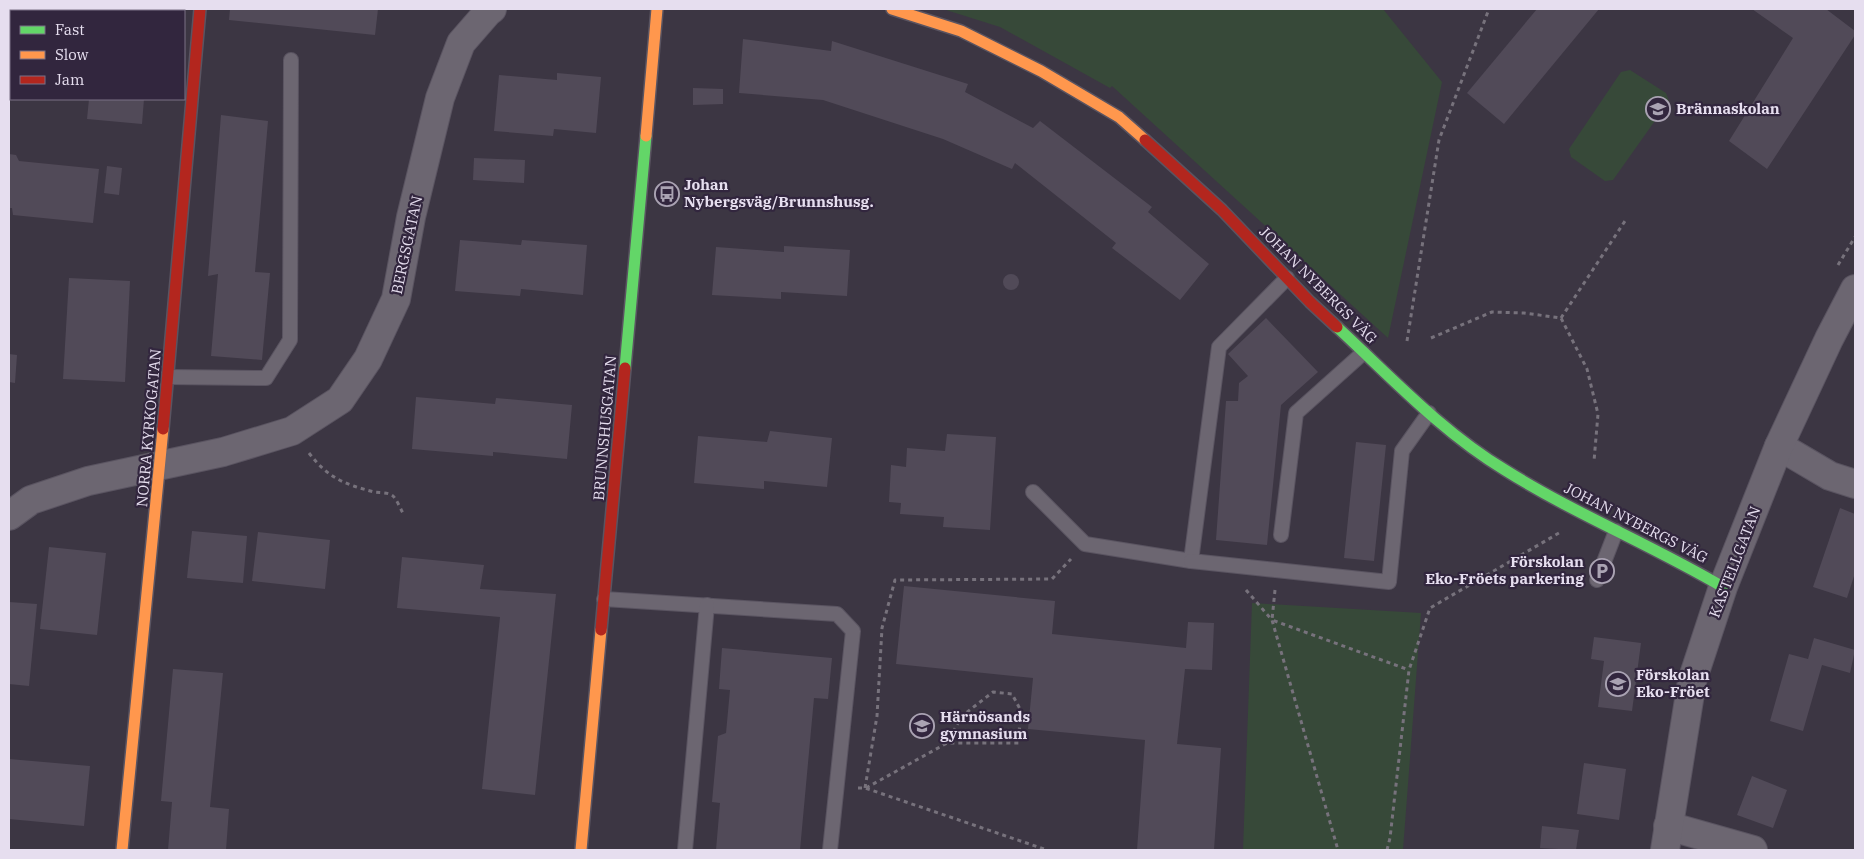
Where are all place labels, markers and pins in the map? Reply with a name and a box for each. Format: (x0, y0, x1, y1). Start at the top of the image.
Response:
school or university icon: Brännaskolan (1645, 96, 1671, 122)
place label: Brännaskolan (1676, 99, 1780, 118)
place label: Johan Nybergsväg/Brunnshusg. (684, 175, 874, 211)
bus stop icon: Johan Nybergsväg/Brunnshusg. (654, 181, 680, 207)
place label: Förskolan Eko-Fröets parkering (1425, 552, 1584, 588)
parking icon: Förskolan Eko-Fröets parkering (1589, 558, 1615, 584)
place label: Förskolan Eko-Fröet (1636, 665, 1710, 701)
school or university icon: Förskolan Eko-Fröet (1605, 671, 1631, 697)
place label: Härnösands gymnasium (940, 707, 1030, 743)
school or university icon: Härnösands gymnasium (909, 713, 935, 739)

